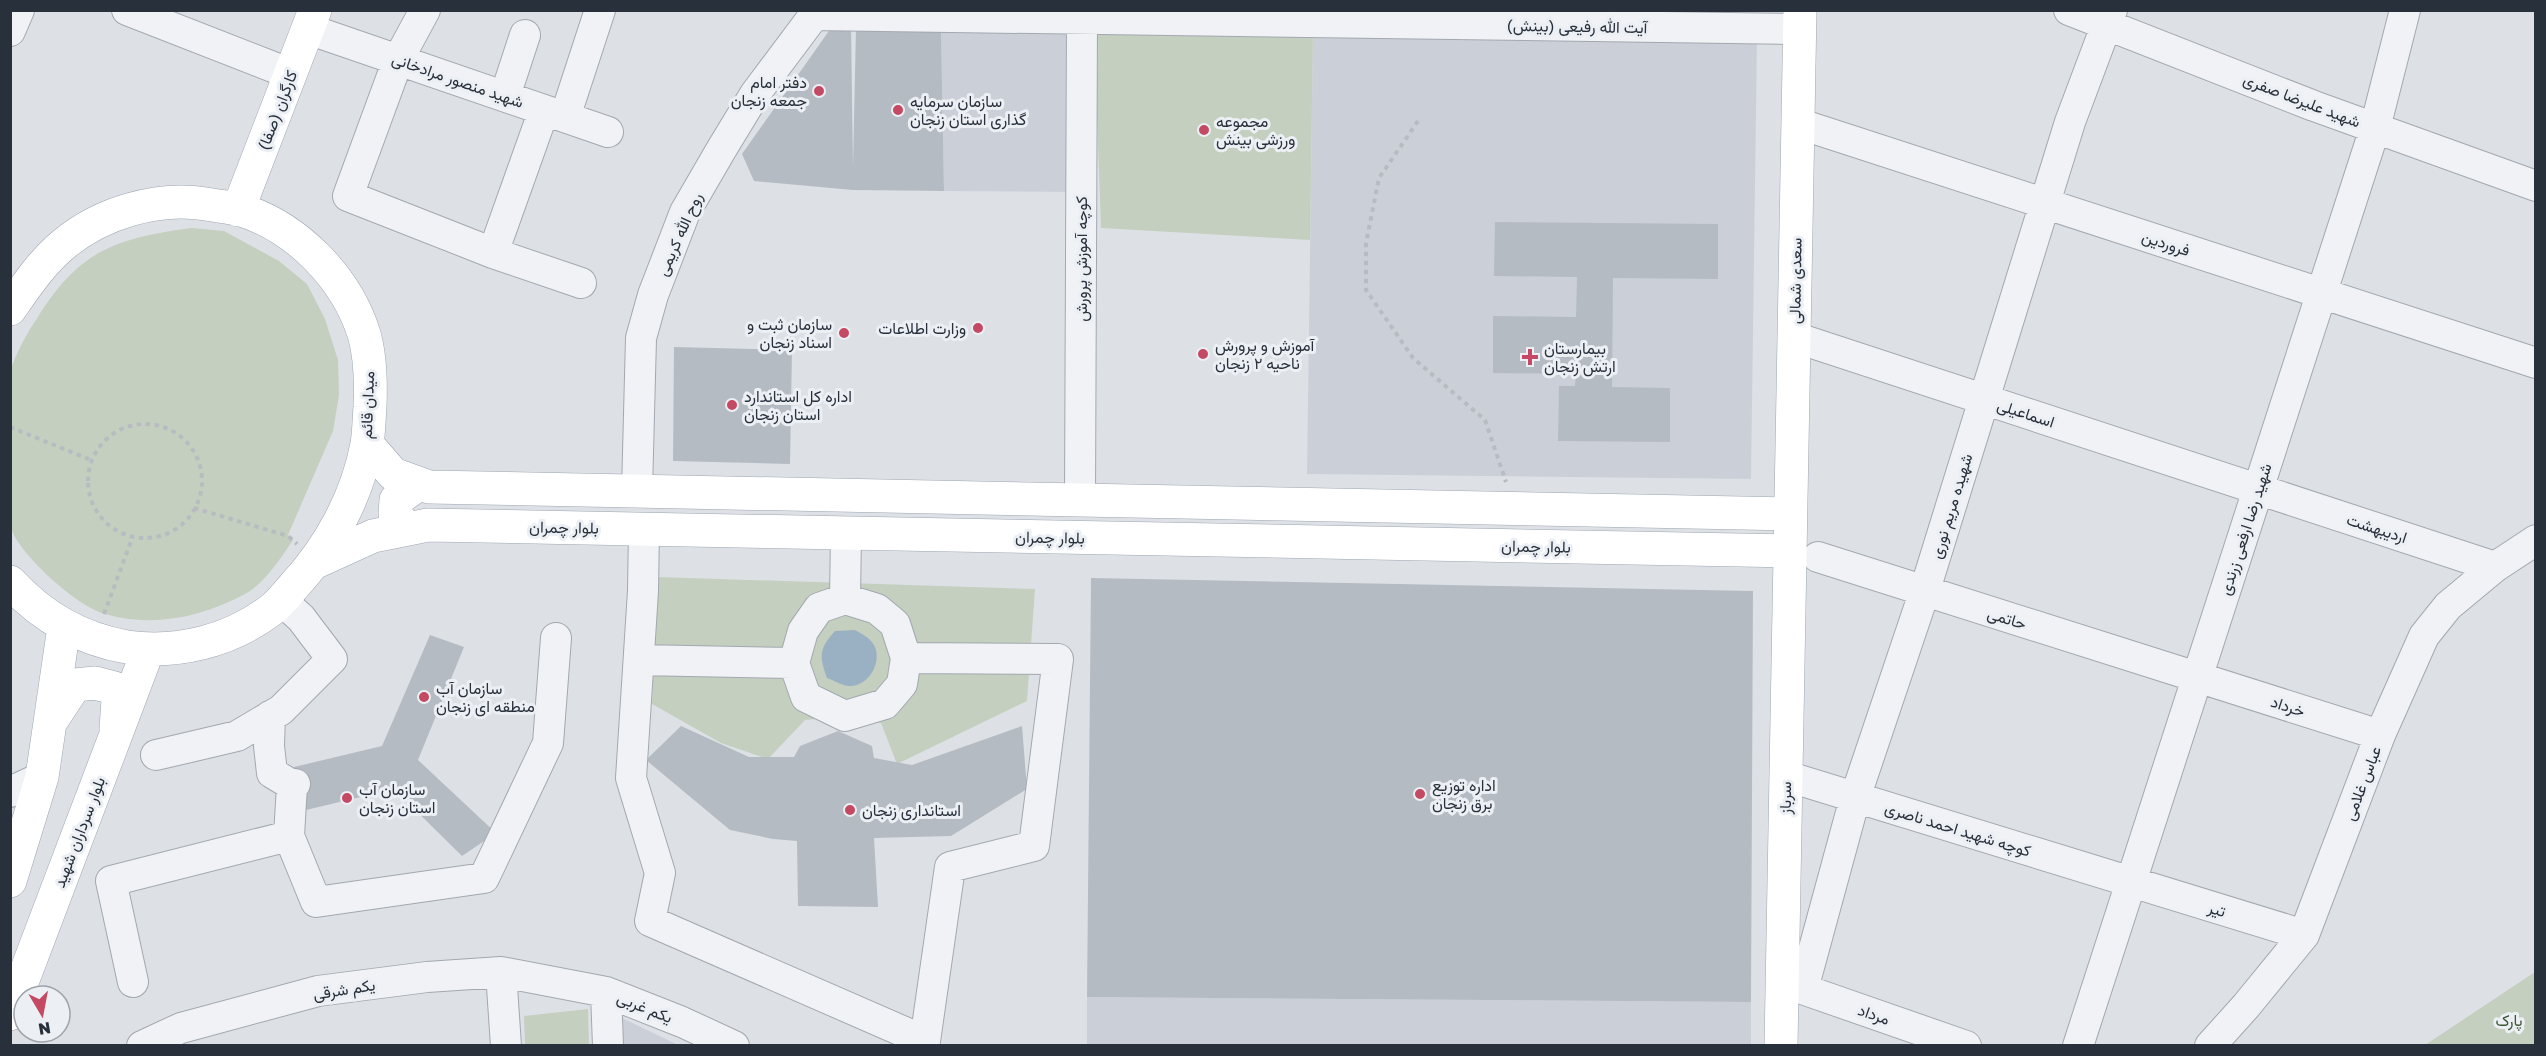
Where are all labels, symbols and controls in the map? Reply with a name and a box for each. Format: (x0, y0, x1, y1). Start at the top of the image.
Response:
street label: آیت الله رفیعی (بینش) (1507, 15, 1649, 38)
street label: شهید منصور مرادخانی (389, 48, 527, 113)
street label: کارگران (صفا) (253, 67, 302, 153)
street label: شهید علیرضا صفری (2240, 68, 2363, 132)
place label: دفتر امام جمعه زنجان (731, 72, 807, 111)
marker: دفتر امام جمعه زنجان (812, 84, 826, 98)
place label: سازمان سرمایه گذاری استان زنجان (910, 91, 1026, 130)
marker: سازمان سرمایه گذاری استان زنجان (891, 103, 905, 117)
place label: مجموعه ورزشی بینش (1216, 111, 1295, 150)
marker: مجموعه ورزشی بینش (1197, 123, 1211, 137)
street label: روح الله کریمی (652, 189, 708, 280)
street label: کوچه آموزش پرورش (1071, 196, 1093, 322)
street label: فروردین (2139, 226, 2193, 261)
street label: سعدی شمالی (1784, 238, 1807, 324)
place label: سازمان ثبت و اسناد زنجان (747, 314, 832, 353)
place label: وزارت اطلاعات (878, 318, 966, 339)
marker: وزارت اطلاعات (971, 321, 985, 335)
marker: سازمان ثبت و اسناد زنجان (837, 326, 851, 340)
place label: آموزش و پرورش ناحیه ۲ زنجان (1215, 335, 1316, 374)
place label: بیمارستان ارتش زنجان (1544, 338, 1616, 377)
marker: آموزش و پرورش ناحیه ۲ زنجان (1196, 347, 1210, 361)
marker: بیمارستان ارتش زنجان (1521, 348, 1539, 366)
street label: میدان قائم (356, 371, 379, 439)
place label: اداره کل استاندارد استان زنجان (744, 386, 852, 425)
street label: اسماعیلی (1994, 394, 2057, 433)
marker: اداره کل استاندارد استان زنجان (725, 398, 739, 412)
street label: شهیده مریم نوری (1926, 451, 1977, 561)
street label: شهید رضا ارفعی زرندی (2214, 460, 2277, 598)
street label: اردیبهشت (2344, 509, 2410, 548)
street label: بلوار چمران (529, 516, 599, 540)
street label: بلوار چمران (1015, 526, 1085, 550)
street label: بلوار چمران (1501, 535, 1571, 559)
street label: حاتمی (1985, 603, 2029, 634)
place label: سازمان آب منطقه ای زنجان (436, 678, 535, 717)
marker: سازمان آب منطقه ای زنجان (417, 690, 431, 704)
street label: خرداد (2268, 691, 2308, 722)
street label: عباس غلامی (2339, 743, 2386, 823)
street label: بلوار سرداران شهید (49, 774, 110, 890)
place label: اداره توزیع برق زنجان (1432, 775, 1496, 814)
place label: سازمان آب استان زنجان (359, 779, 435, 818)
street label: سرباز (1775, 781, 1796, 816)
marker: اداره توزیع برق زنجان (1413, 787, 1427, 801)
marker: سازمان آب استان زنجان (340, 791, 354, 805)
street label: کوچه شهید احمد ناصری (1882, 797, 2034, 863)
place label: استانداری زنجان (862, 800, 961, 821)
marker: استانداری زنجان (843, 803, 857, 817)
street label: تیر (2204, 897, 2228, 922)
street label: یکم شرقی (311, 974, 377, 1005)
north arrow (12, 984, 72, 1044)
street label: یکم غربی (614, 987, 676, 1028)
street label: مرداد (1855, 999, 1893, 1030)
park label: پارک (2495, 1010, 2523, 1032)
text: N (37, 1018, 52, 1040)

